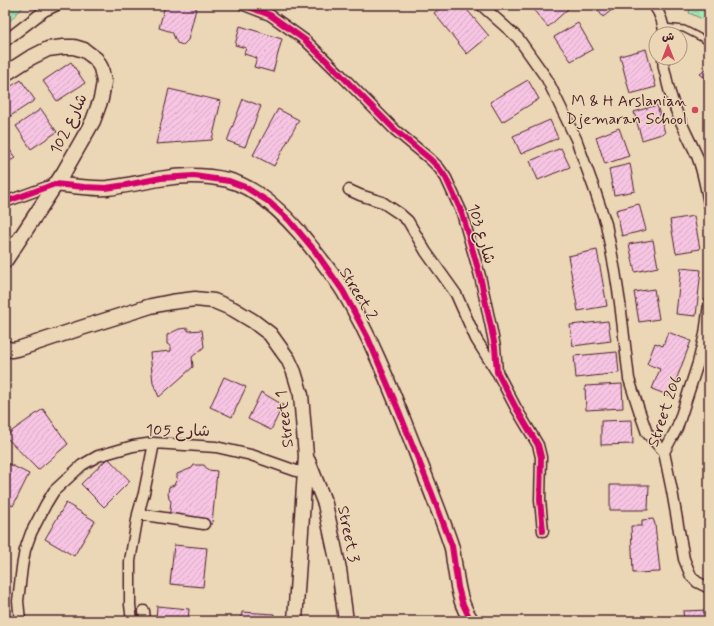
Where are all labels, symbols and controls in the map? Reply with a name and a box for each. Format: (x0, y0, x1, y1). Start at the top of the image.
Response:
north arrow (648, 26, 688, 66)
text: ش (662, 30, 674, 44)
street label: شارع 102 (45, 90, 93, 158)
place label: M & H Arslanian Djemaran School (566, 91, 687, 130)
marker: M & H Arslanian Djemaran School (690, 105, 700, 115)
street label: شارع 103 (462, 201, 500, 267)
street label: Street 2 (334, 264, 382, 324)
street label: Street 206 (643, 372, 687, 450)
street label: Street 1 (271, 389, 299, 449)
street label: شارع 105 (146, 420, 210, 442)
street label: Street 3 (332, 504, 364, 564)

